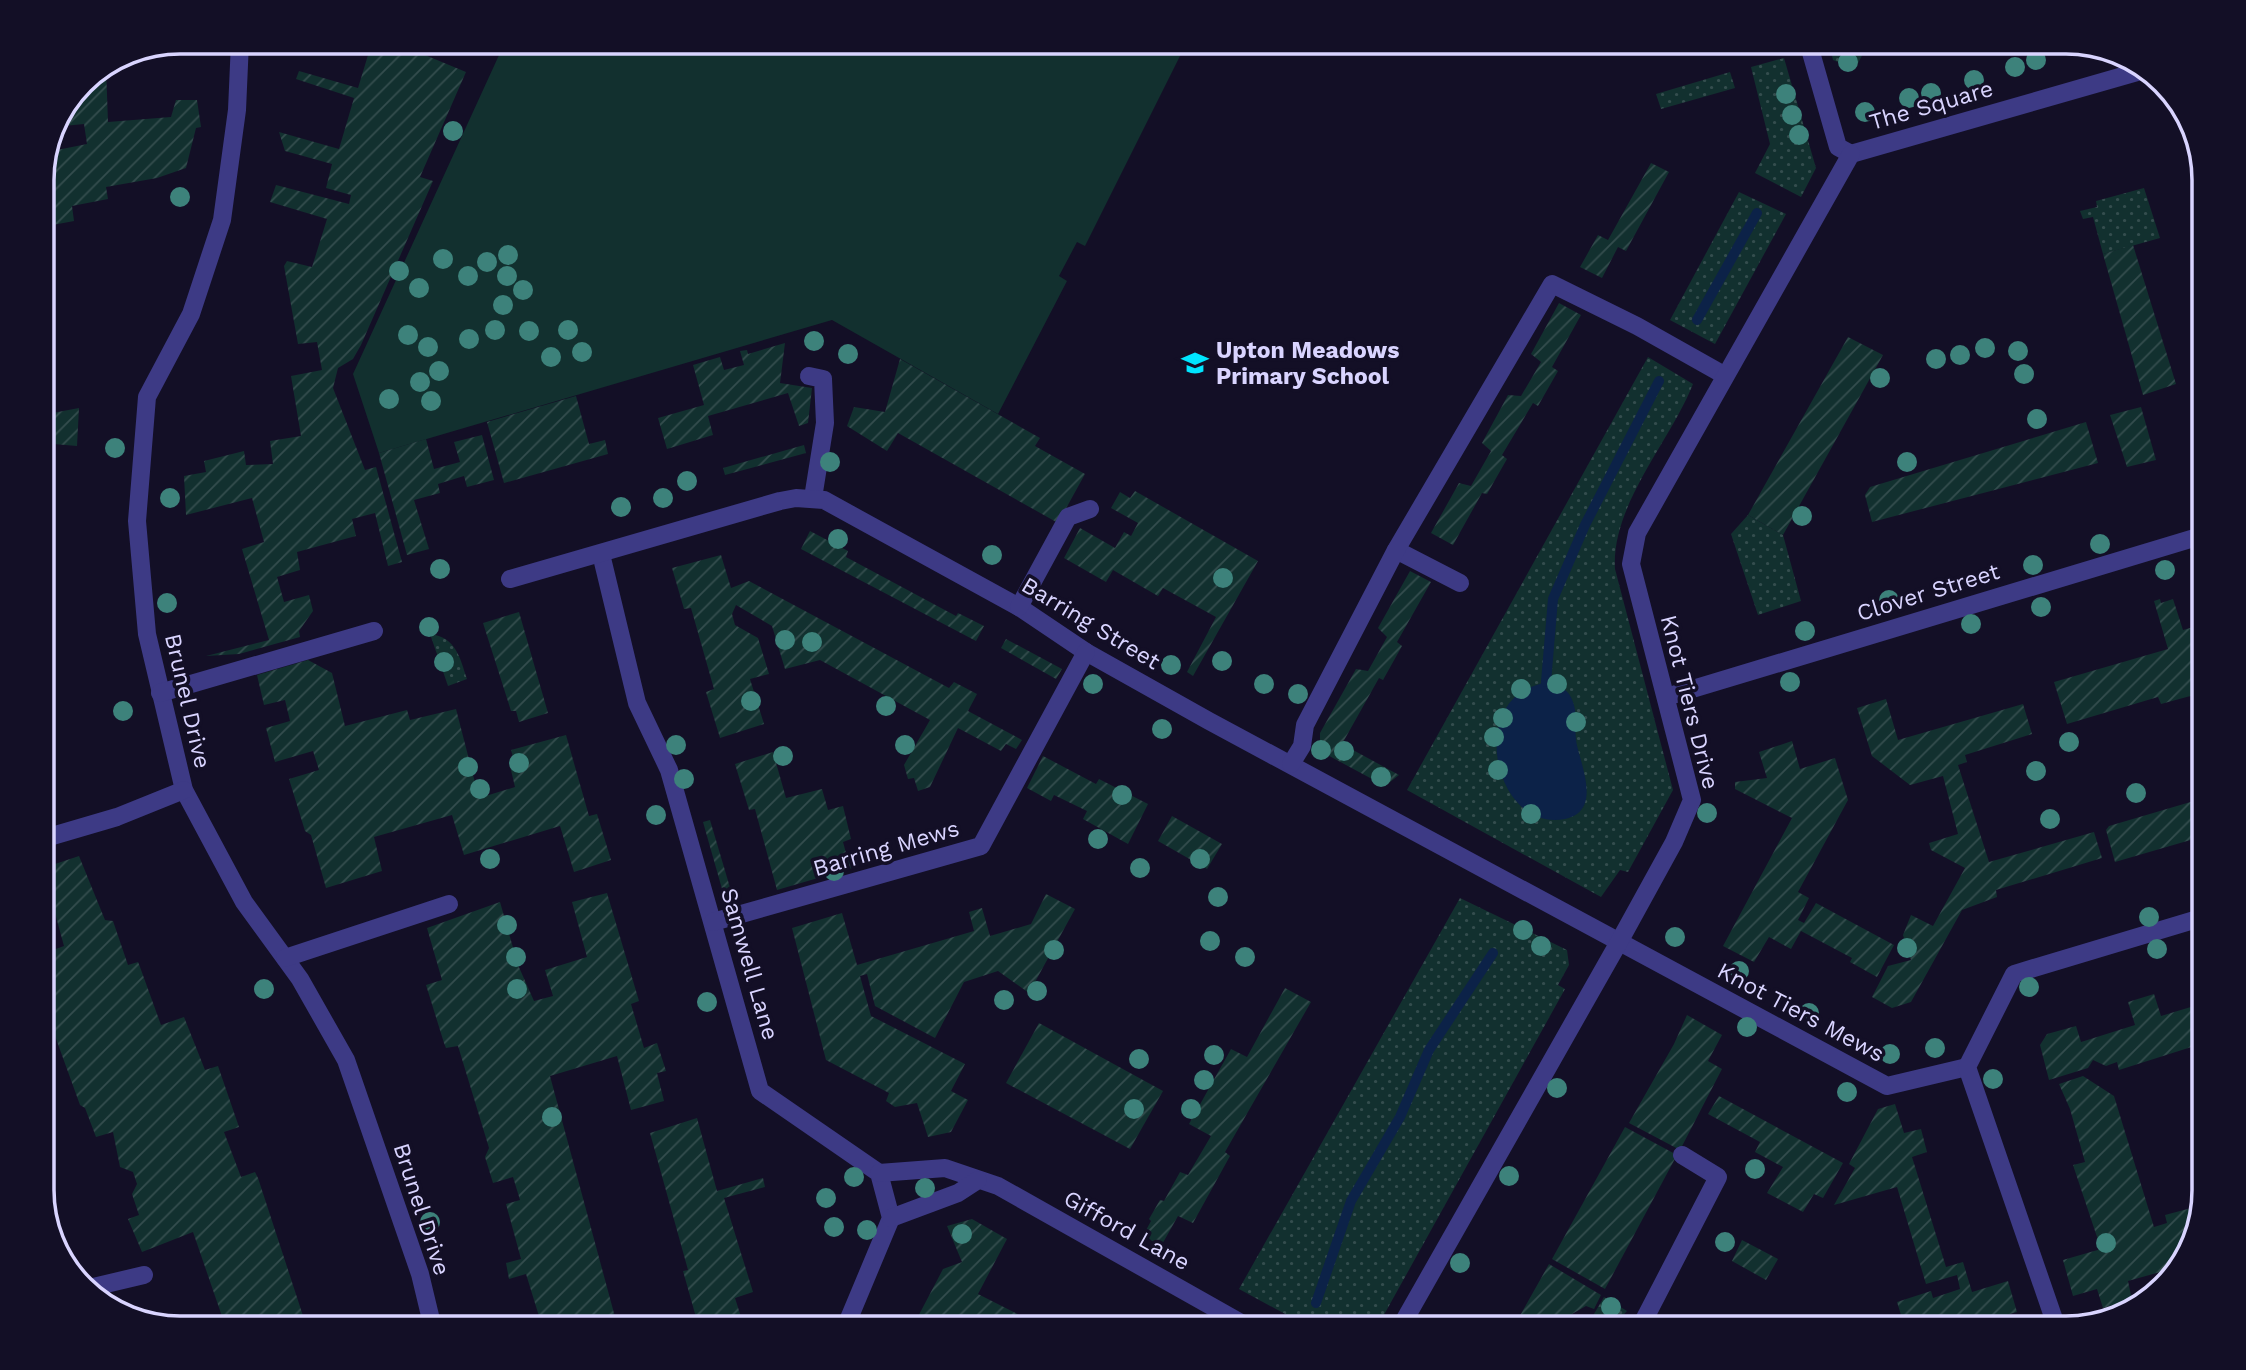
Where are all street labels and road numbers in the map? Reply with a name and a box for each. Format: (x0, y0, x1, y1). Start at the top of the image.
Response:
street label: The Square (1866, 75, 1996, 136)
street label: Clover Street (1854, 558, 2003, 627)
street label: Barring Street (1017, 572, 1165, 675)
street label: Knot Tiers Drive (1655, 612, 1724, 792)
street label: Brunel Drive (159, 631, 216, 771)
street label: Barring Mews (810, 815, 962, 882)
street label: Samwell Lane (715, 885, 784, 1043)
street label: Knot Tiers Mews (1713, 957, 1889, 1068)
street label: Brunel Drive (387, 1140, 456, 1279)
street label: Gifford Lane (1059, 1185, 1194, 1276)

